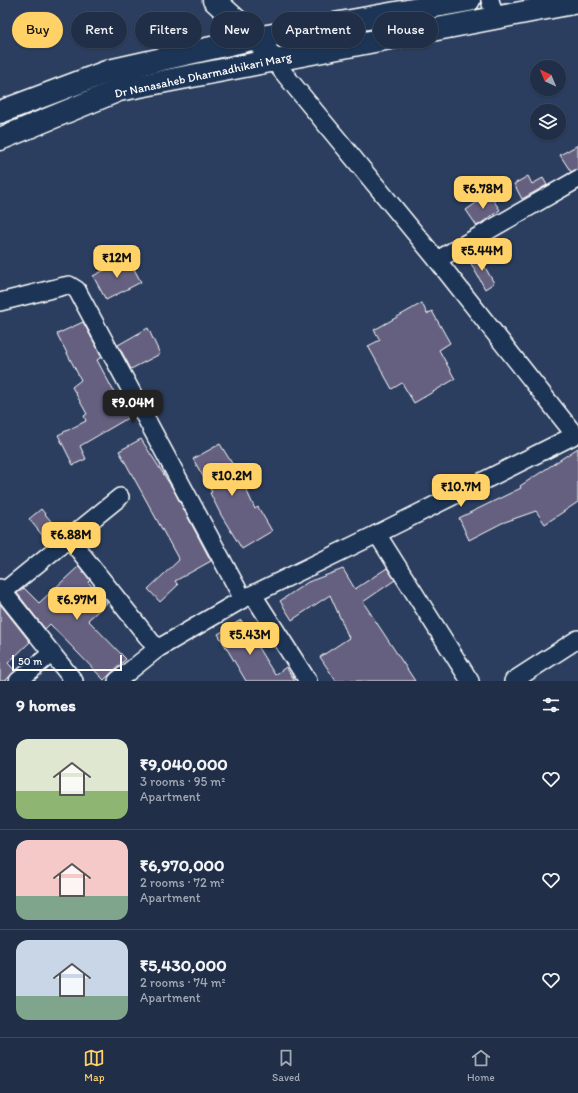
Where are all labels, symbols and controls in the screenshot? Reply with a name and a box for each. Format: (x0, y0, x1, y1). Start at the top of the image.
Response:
chip: Buy (12, 12, 63, 48)
chip: Rent (71, 12, 127, 48)
chip: Filters (135, 12, 202, 48)
chip: New (210, 12, 264, 48)
chip: Apartment (272, 12, 365, 48)
chip: House (373, 12, 438, 48)
street label: Dr Nanasaheb Dharmadhikari Marg (113, 49, 294, 101)
north arrow (530, 60, 566, 96)
map controls (530, 60, 566, 140)
button: layers (530, 104, 566, 140)
pin: ₹6.78M (450, 176, 516, 210)
text: ₹6.78M (463, 181, 503, 196)
pin: ₹5.44M (449, 238, 515, 272)
text: ₹5.44M (461, 243, 503, 258)
pin: ₹12M (93, 245, 141, 279)
text: ₹12M (102, 250, 132, 265)
pin: ₹9.04M (100, 390, 166, 424)
text: ₹9.04M (112, 395, 154, 410)
pin: ₹10.2M (199, 463, 265, 497)
text: ₹10.2M (212, 468, 252, 483)
pin: ₹10.7M (428, 474, 494, 508)
text: ₹10.7M (441, 479, 481, 494)
pin: ₹6.88M (38, 522, 104, 556)
text: ₹6.88M (51, 527, 91, 542)
pin: ₹6.97M (44, 587, 110, 621)
text: ₹6.97M (57, 592, 97, 607)
pin: ₹5.43M (217, 622, 283, 656)
text: ₹5.43M (229, 627, 271, 642)
scale bar (12, 653, 122, 672)
text: 50 m (18, 655, 42, 668)
icon: filters (540, 694, 562, 716)
text: 9 homes (16, 695, 76, 715)
text: ₹9,040,000 (140, 754, 228, 774)
icon: home (48, 755, 96, 803)
icon: heart (540, 768, 562, 790)
text: 3 rooms · 95 m² (140, 774, 225, 789)
text: Apartment (140, 789, 201, 804)
text: ₹6,970,000 (140, 855, 225, 875)
icon: home (48, 856, 96, 904)
icon: heart (540, 869, 562, 891)
text: 2 rooms · 72 m² (140, 875, 225, 890)
text: Apartment (140, 890, 201, 905)
text: ₹5,430,000 (140, 955, 227, 975)
icon: home (48, 956, 96, 1004)
icon: heart (540, 969, 562, 991)
text: 2 rooms · 74 m² (140, 975, 226, 990)
text: Apartment (140, 990, 201, 1005)
tab: Map (83, 1047, 105, 1084)
tab: Saved (272, 1047, 300, 1084)
tab: Home (467, 1047, 495, 1084)

